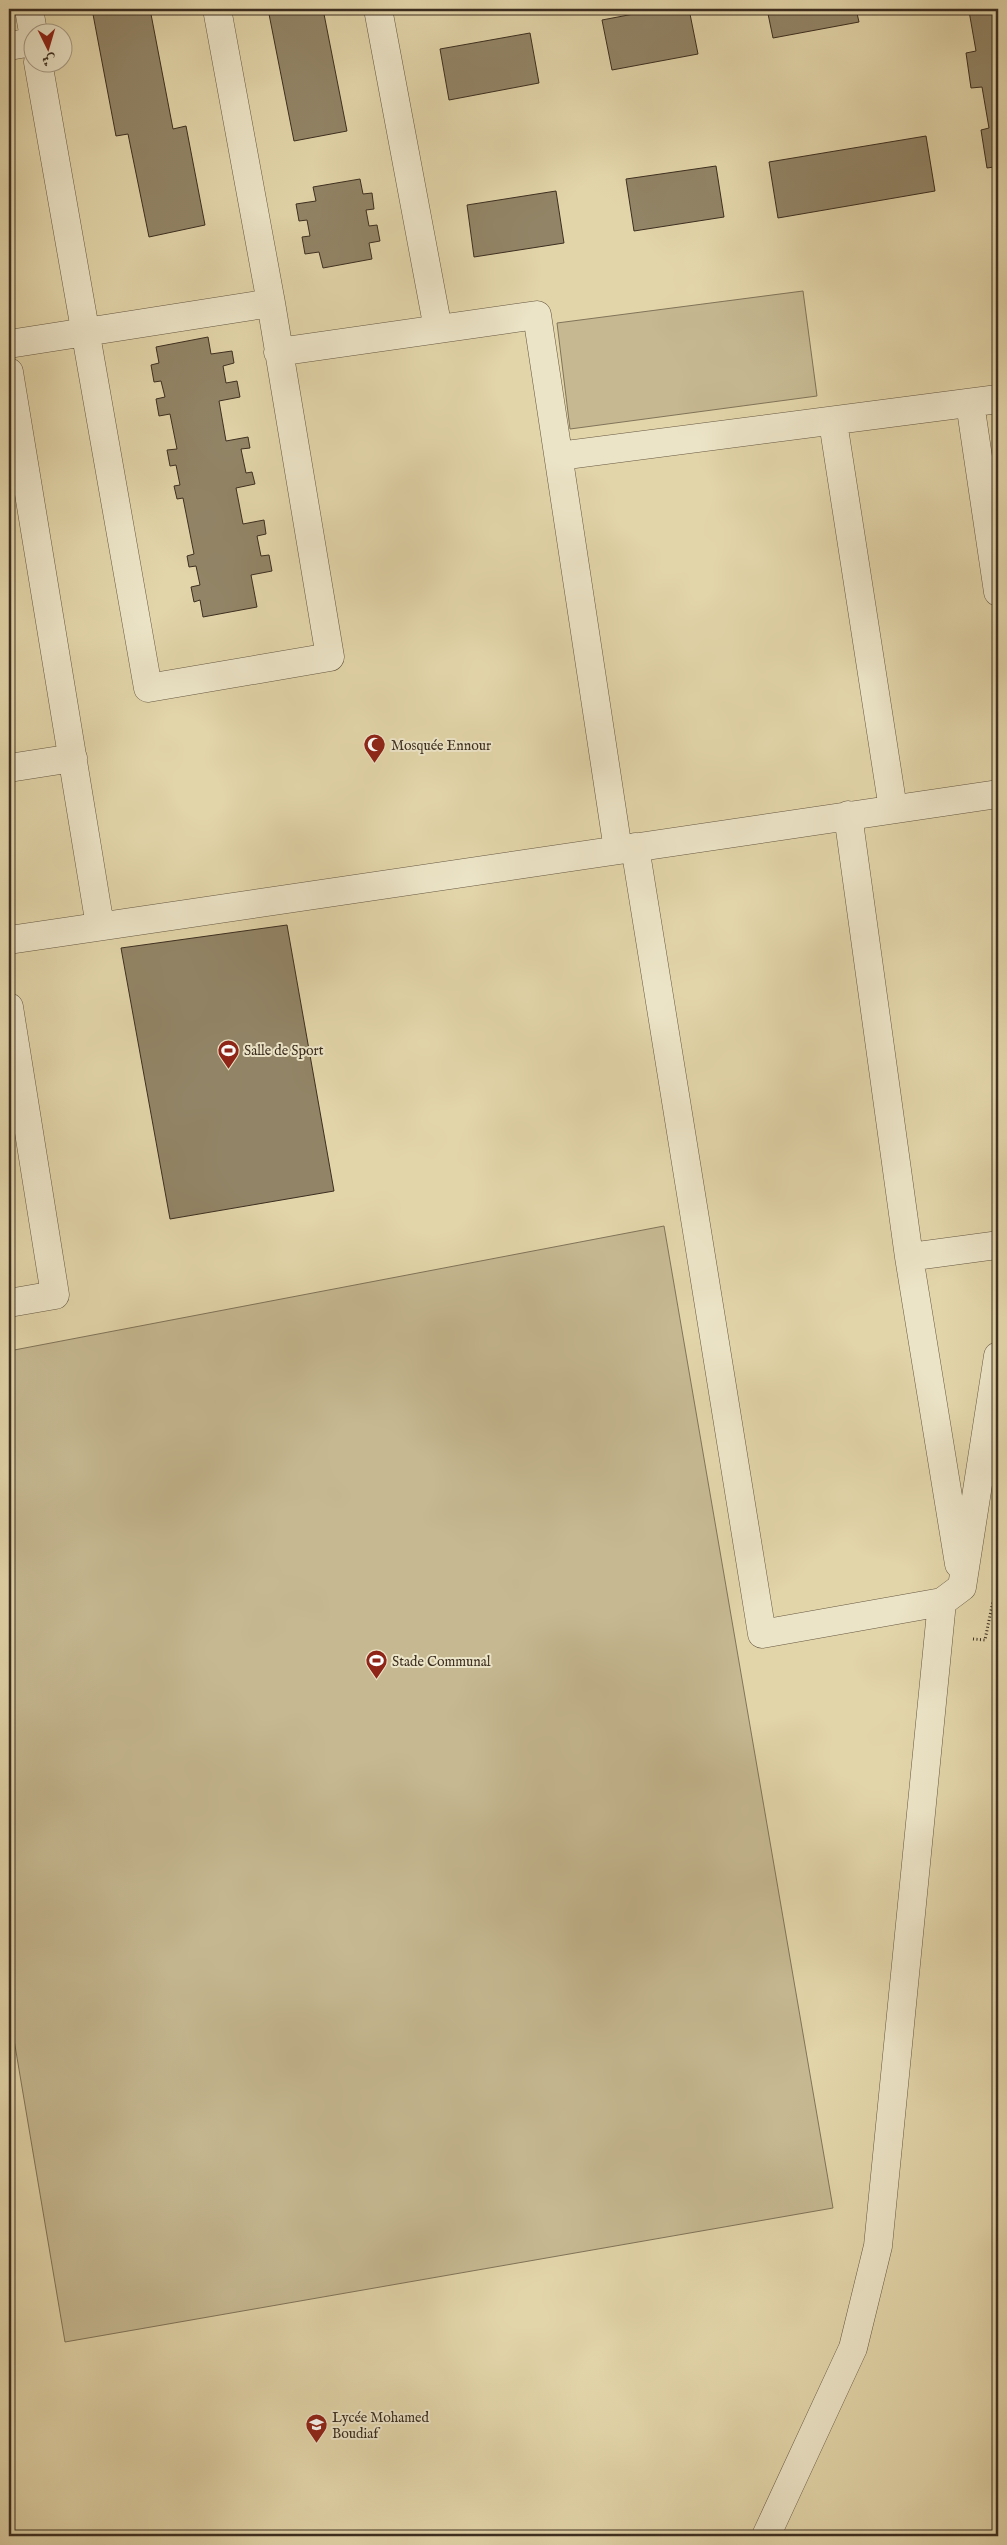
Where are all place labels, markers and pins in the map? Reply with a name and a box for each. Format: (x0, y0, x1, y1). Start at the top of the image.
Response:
mosque icon: Mosquée Ennour (363, 733, 387, 764)
place label: Mosquée Ennour (391, 737, 491, 755)
sports icon: Salle de Sport (216, 1038, 240, 1069)
place label: Salle de Sport (244, 1042, 324, 1060)
sports icon: Stade Communal (364, 1649, 388, 1680)
place label: Stade Communal (392, 1653, 491, 1671)
place label: Lycée Mohamed Boudiaf (332, 2409, 429, 2443)
school or university icon: Lycée Mohamed Boudiaf (304, 2413, 328, 2444)

